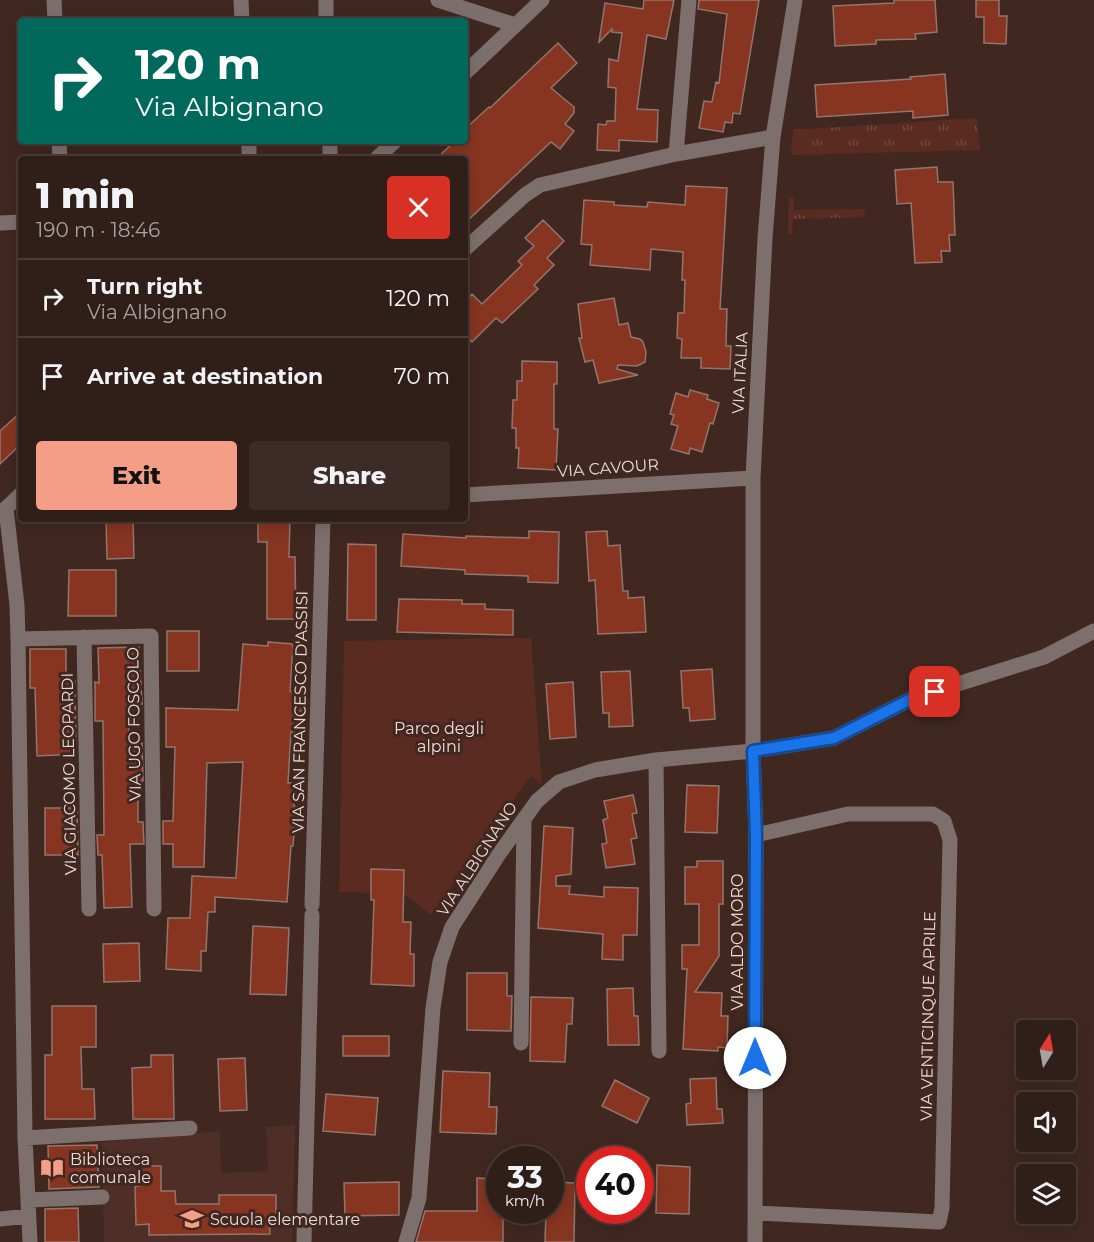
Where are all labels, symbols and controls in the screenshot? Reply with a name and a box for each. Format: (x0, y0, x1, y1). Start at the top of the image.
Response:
text: 120 m (135, 38, 261, 90)
icon: right (36, 42, 114, 120)
text: Via Albignano (135, 90, 324, 123)
text: 1 min (36, 173, 135, 217)
button: close (387, 176, 450, 239)
text: 190 m · 18:46 (36, 218, 160, 242)
text: Turn right (87, 273, 202, 300)
icon: right (36, 282, 69, 315)
text: 120 m (386, 285, 450, 312)
text: Via Albignano (87, 300, 227, 324)
street label: VIA ITALIA (728, 331, 752, 414)
icon: arrive (36, 360, 69, 393)
text: Arrive at destination (87, 363, 323, 390)
text: 70 m (394, 363, 450, 390)
button: Exit (36, 441, 237, 510)
button: Share (249, 441, 450, 510)
street label: VIA CAVOUR (557, 455, 659, 481)
street label: VIA SAN FRANCESCO D'ASSISI (288, 591, 312, 833)
street label: VIA UGO FOSCOLO (123, 647, 145, 801)
pin (909, 666, 960, 717)
street label: VIA GIACOMO LEOPARDI (58, 673, 80, 875)
icon: arrive (918, 675, 951, 708)
park label: Parco degli alpini (394, 719, 484, 756)
street label: VIA ALBIGNANO (433, 798, 521, 920)
street label: VIA ALDO MORO (728, 874, 747, 1010)
street label: VIA VENTICINQUE APRILE (917, 911, 939, 1121)
north arrow (1016, 1020, 1076, 1080)
map controls (1016, 1020, 1076, 1224)
position arrow (723, 1026, 787, 1090)
button: sound (1016, 1092, 1076, 1152)
speed limit sign: 40 (576, 1146, 654, 1224)
place label: Biblioteca comunale (70, 1150, 151, 1187)
library icon: Biblioteca comunale (39, 1155, 65, 1181)
text: 33 (507, 1159, 543, 1196)
button: layers (1016, 1164, 1076, 1224)
text: km/h (505, 1191, 545, 1210)
school or university icon: Scuola elementare (179, 1206, 205, 1232)
place label: Scuola elementare (210, 1210, 360, 1229)

